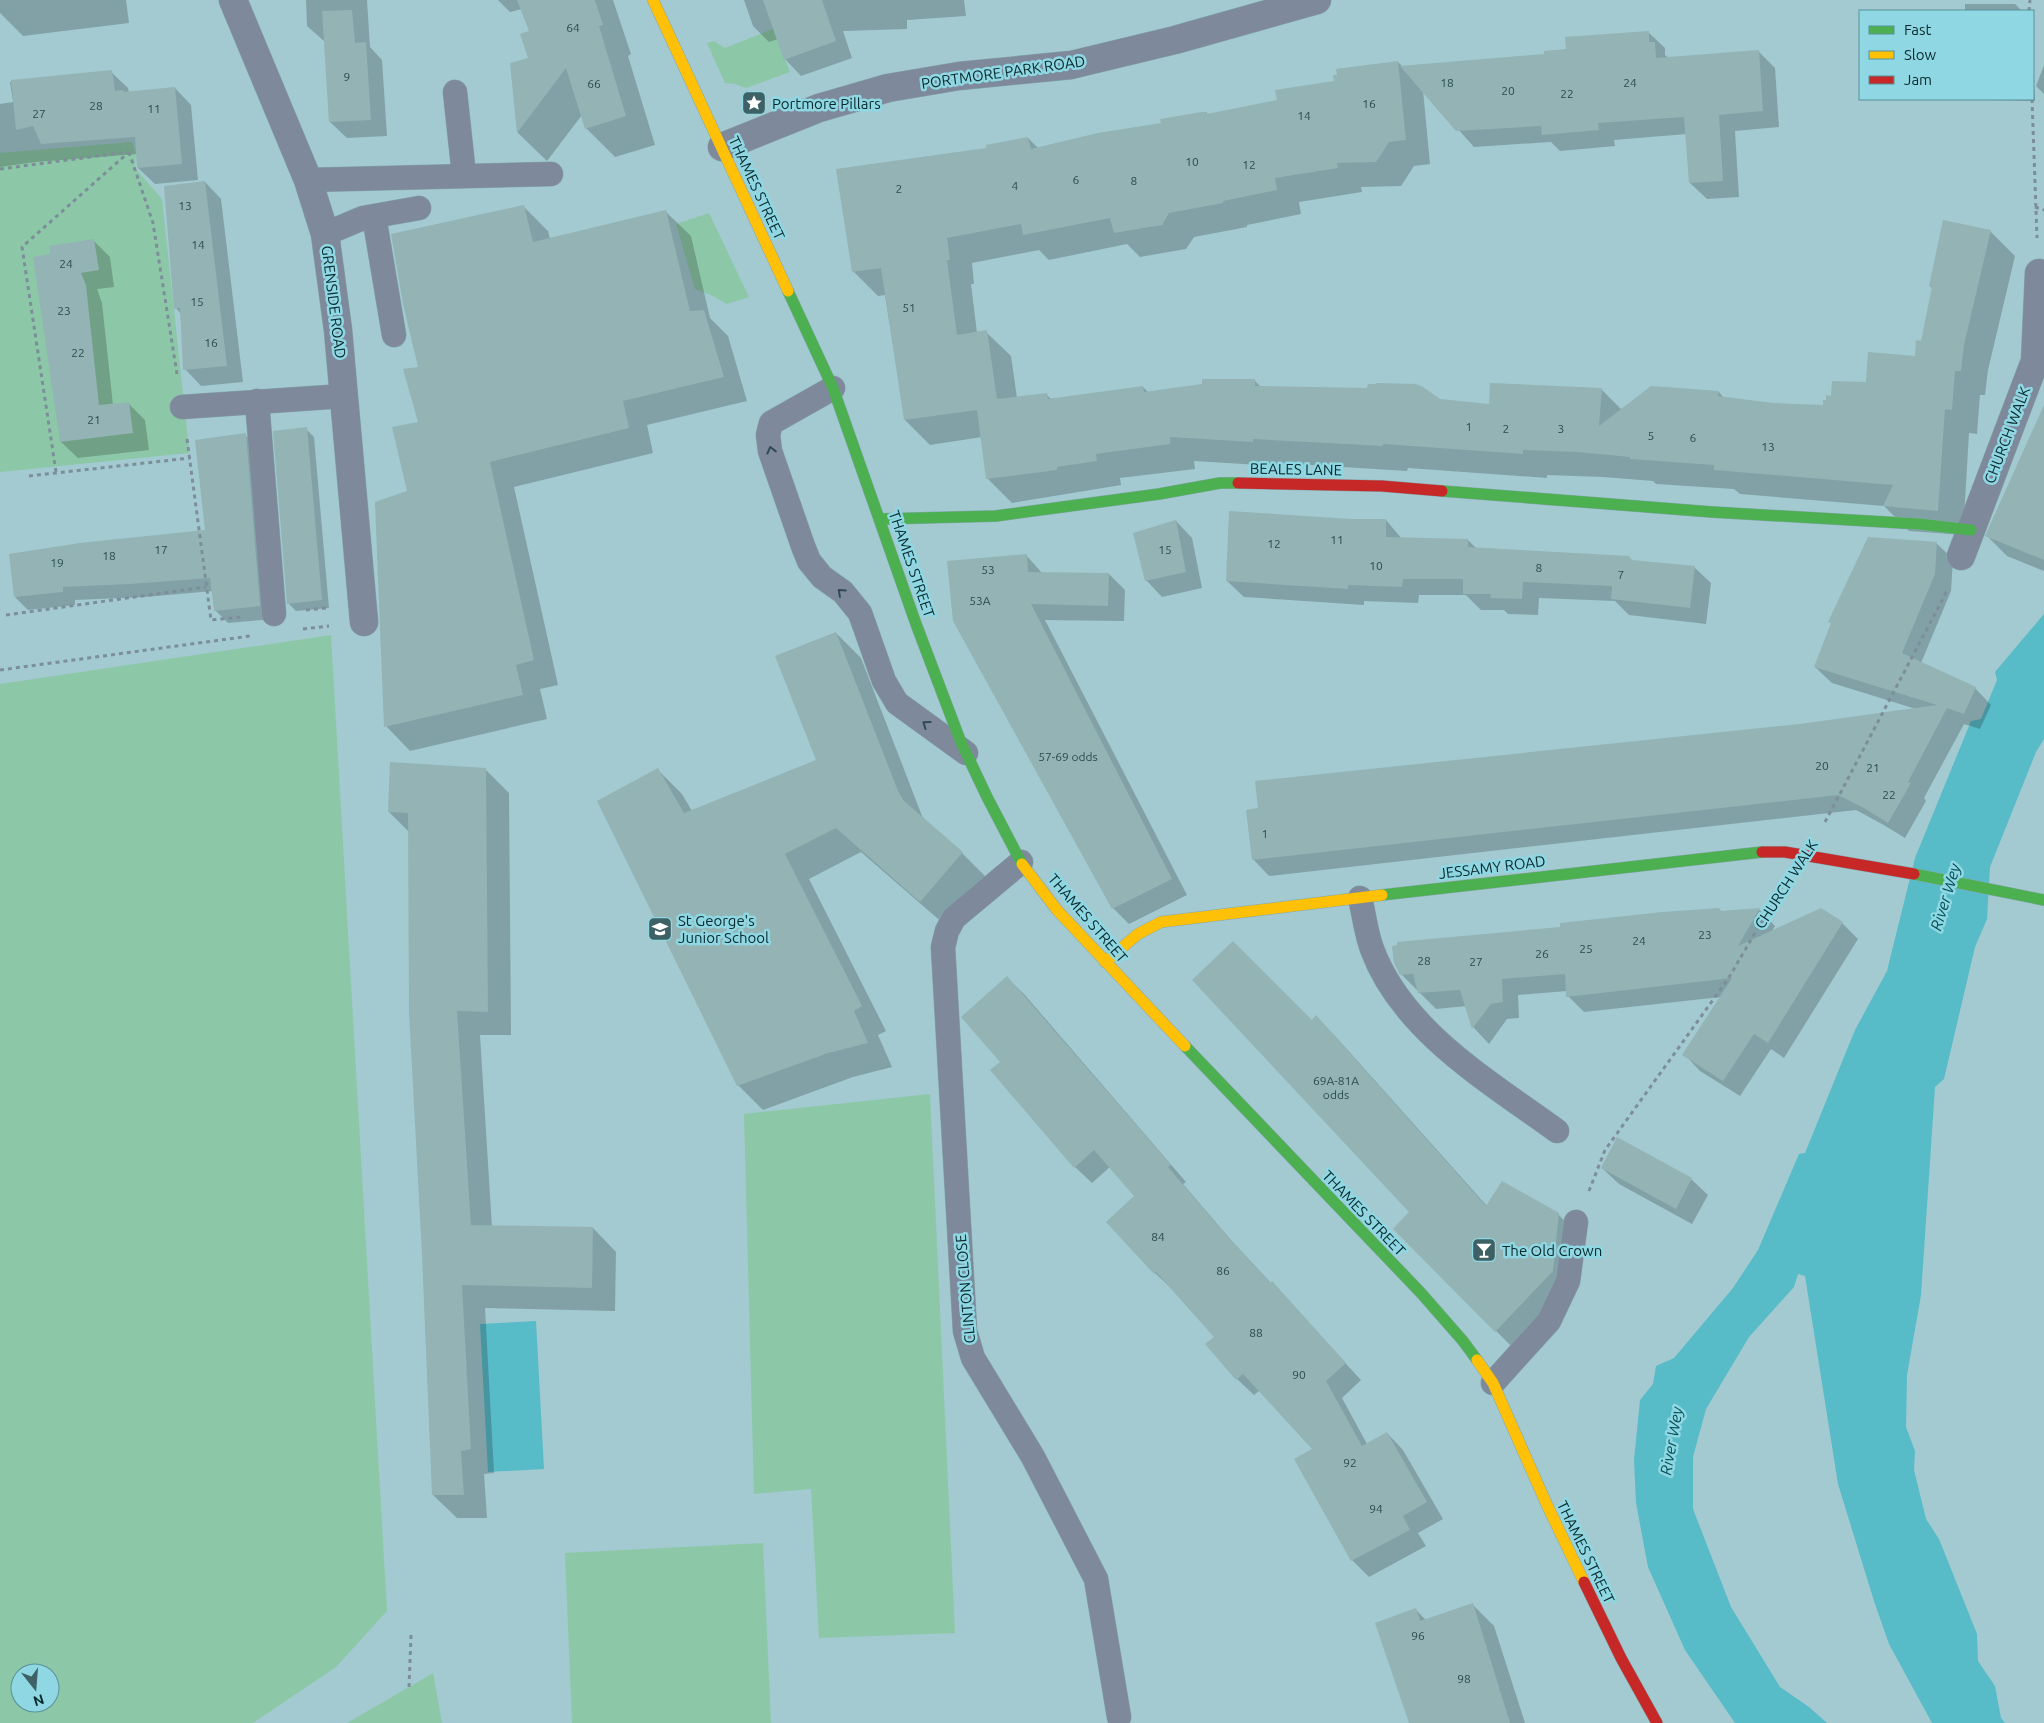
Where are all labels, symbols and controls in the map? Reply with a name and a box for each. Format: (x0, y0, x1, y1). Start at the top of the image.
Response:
legend (1859, 10, 2034, 100)
house number: 64 (566, 21, 580, 34)
text: Fast (1904, 21, 1932, 38)
text: Slow (1904, 46, 1937, 63)
street label: PORTMORE PARK ROAD (920, 52, 1086, 92)
house number: 9 (344, 70, 350, 83)
text: Jam (1904, 71, 1932, 88)
house number: 18 (1440, 76, 1454, 89)
house number: 24 (1623, 76, 1637, 89)
house number: 66 (587, 77, 601, 90)
house number: 20 (1501, 84, 1515, 97)
house number: 22 (1560, 87, 1574, 100)
place icon: Portmore Pillars (741, 90, 767, 116)
place label: Portmore Pillars (772, 95, 881, 112)
house number: 16 (1362, 97, 1376, 110)
house number: 28 (89, 99, 103, 112)
house number: 11 (147, 102, 161, 115)
house number: 27 (32, 107, 46, 120)
house number: 14 (1297, 109, 1311, 122)
street label: THAMES STREET (726, 134, 789, 243)
house number: 10 (1185, 155, 1199, 168)
house number: 12 (1242, 158, 1256, 171)
house number: 6 (1073, 173, 1080, 186)
house number: 8 (1131, 174, 1138, 187)
house number: 4 (1012, 179, 1019, 192)
house number: 2 (896, 182, 902, 195)
house number: 13 (178, 199, 192, 212)
house number: 14 (191, 238, 205, 251)
street label: GRENSIDE ROAD (319, 245, 349, 359)
house number: 24 (59, 257, 73, 270)
house number: 15 (190, 295, 204, 308)
house number: 51 (902, 301, 916, 314)
house number: 23 (57, 304, 71, 317)
house number: 16 (204, 336, 218, 349)
house number: 22 (71, 346, 85, 359)
street label: CHURCH WALK (1981, 384, 2033, 486)
house number: 21 (87, 413, 101, 426)
house number: 1 (1466, 420, 1472, 433)
house number: 2 (1503, 422, 1509, 435)
house number: 3 (1558, 422, 1564, 435)
house number: 5 (1648, 429, 1654, 442)
house number: 6 (1690, 431, 1697, 444)
house number: 13 (1761, 440, 1775, 453)
one-way arrow (766, 445, 777, 454)
street label: BEALES LANE (1250, 460, 1342, 478)
street label: THAMES STREET (886, 508, 938, 620)
house number: 11 (1330, 533, 1344, 546)
house number: 12 (1267, 537, 1281, 550)
house number: 17 (154, 543, 168, 556)
house number: 15 (1158, 543, 1172, 556)
house number: 18 (102, 549, 116, 562)
house number: 19 (50, 556, 64, 569)
house number: 10 (1369, 559, 1383, 572)
house number: 8 (1536, 561, 1543, 574)
house number: 53 (981, 563, 995, 576)
house number: 7 (1618, 568, 1624, 581)
one-way arrow (838, 589, 847, 598)
house number: 53A (969, 594, 991, 607)
one-way arrow (922, 721, 932, 730)
house number: 57-69 odds (1038, 750, 1098, 763)
house number: 20 (1815, 759, 1829, 772)
house number: 21 (1866, 761, 1880, 774)
house number: 22 (1882, 788, 1896, 801)
house number: 1 (1262, 827, 1268, 840)
street label: CHURCH WALK (1751, 836, 1821, 932)
street label: JESSAMY ROAD (1438, 852, 1546, 882)
water label: River Wey (1926, 861, 1964, 933)
street label: THAMES STREET (1045, 870, 1132, 966)
place label: St George's Junior School (678, 912, 769, 946)
school or university icon: St George's Junior School (647, 916, 673, 942)
house number: 23 (1698, 928, 1712, 941)
house number: 24 (1632, 934, 1646, 947)
house number: 25 (1579, 942, 1593, 955)
house number: 26 (1535, 947, 1549, 960)
house number: 28 (1417, 954, 1431, 967)
house number: 27 (1469, 955, 1483, 968)
house number: 69A-81A odds (1313, 1074, 1359, 1101)
street label: THAMES STREET (1319, 1167, 1409, 1260)
house number: 84 (1151, 1230, 1165, 1243)
street label: CLINTON CLOSE (952, 1234, 978, 1344)
bar icon: The Old Crown (1471, 1237, 1497, 1263)
place label: The Old Crown (1502, 1242, 1602, 1259)
house number: 86 (1216, 1264, 1230, 1277)
house number: 88 (1249, 1326, 1263, 1339)
house number: 90 (1292, 1368, 1306, 1381)
water label: River Wey (1656, 1405, 1686, 1476)
house number: 92 (1343, 1456, 1357, 1469)
street label: THAMES STREET (1554, 1498, 1618, 1607)
house number: 94 (1369, 1502, 1383, 1515)
house number: 96 (1411, 1629, 1425, 1642)
north arrow (10, 1663, 60, 1713)
house number: 98 (1457, 1672, 1471, 1685)
text: N (31, 1691, 46, 1710)

